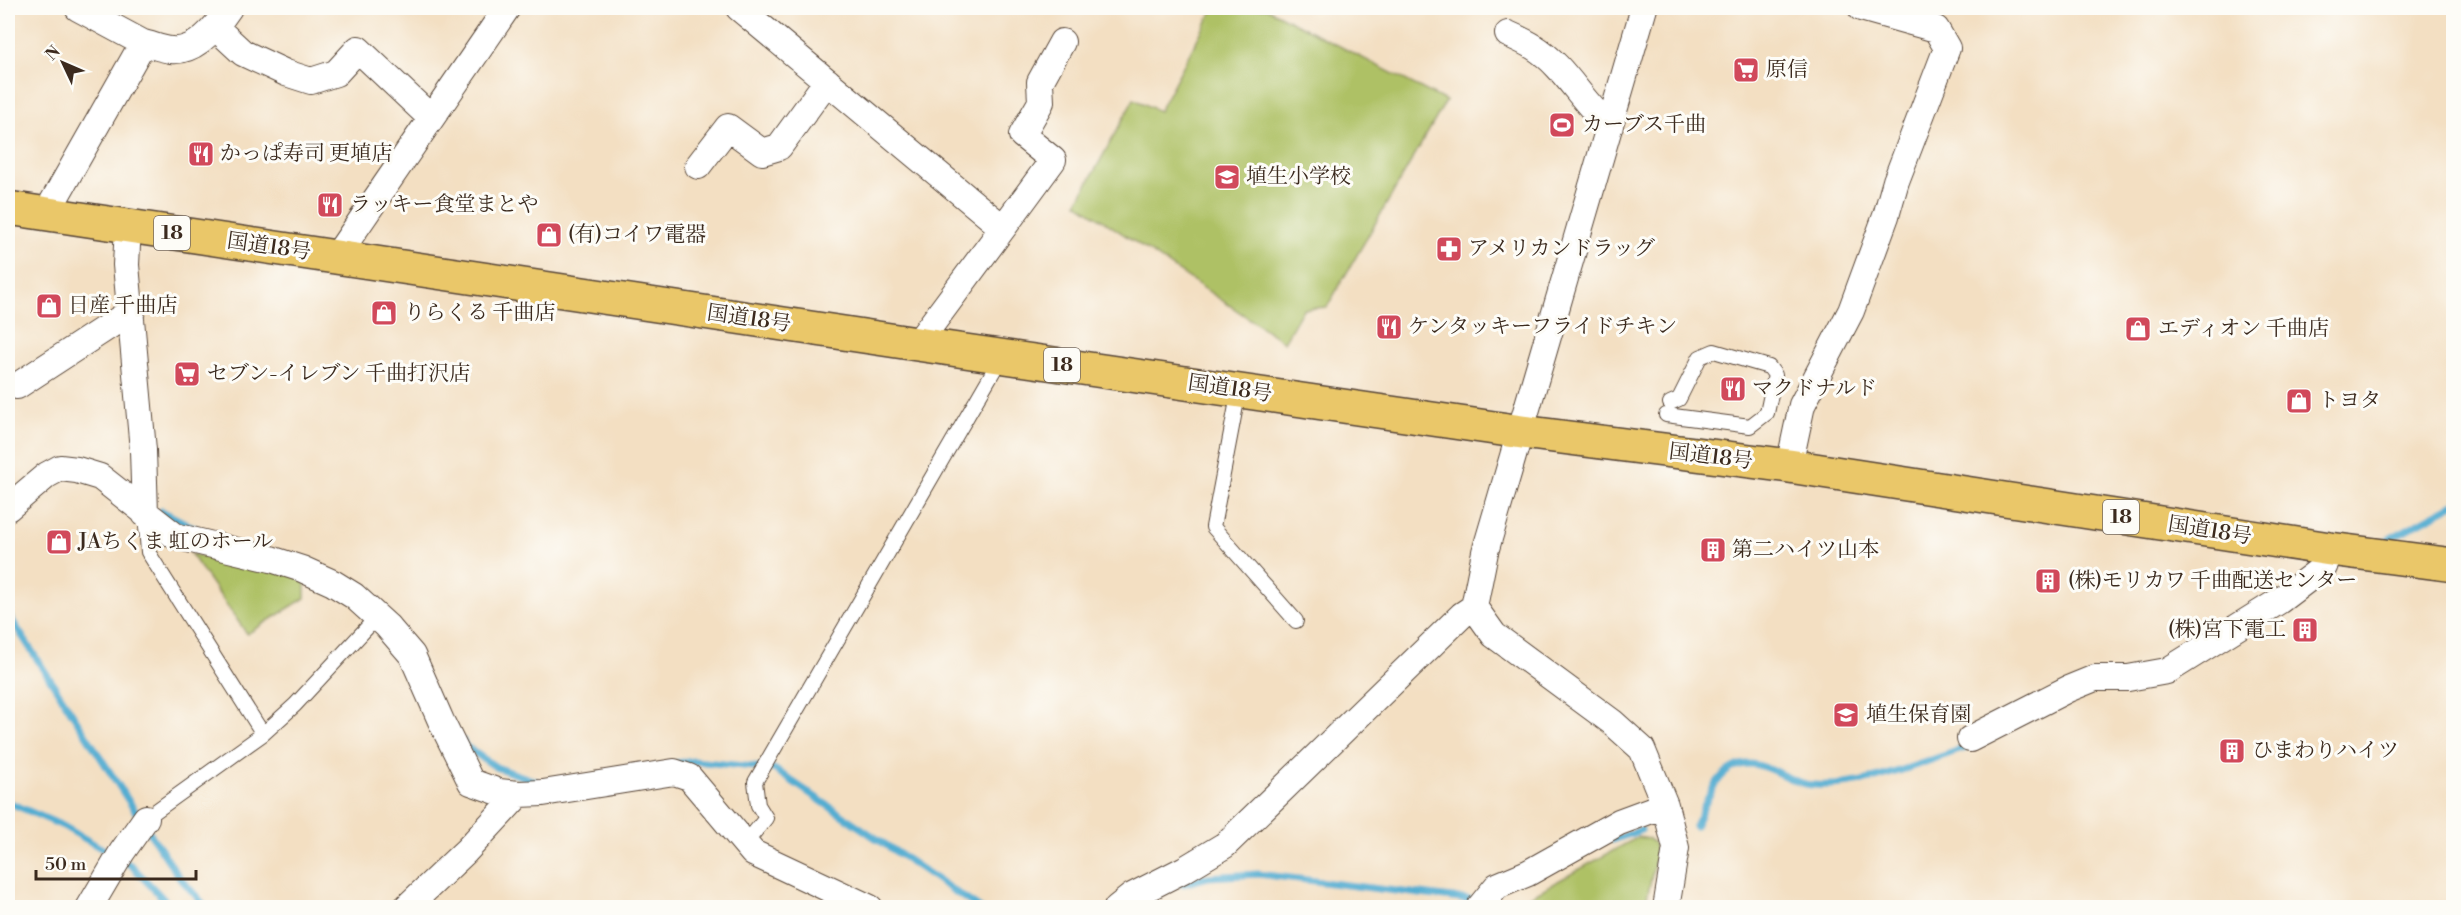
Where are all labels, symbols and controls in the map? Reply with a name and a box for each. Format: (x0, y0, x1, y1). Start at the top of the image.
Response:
north arrow (33, 33, 93, 93)
text: N (41, 42, 65, 65)
supermarket icon: 原信 (1731, 55, 1761, 85)
place label: 原信 (1766, 57, 1808, 83)
sports icon: カーブス千曲 (1547, 110, 1577, 140)
place label: カーブス千曲 (1582, 112, 1706, 138)
restaurant icon: かっぱ寿司 更埴店 (186, 139, 216, 169)
place label: かっぱ寿司 更埴店 (220, 141, 392, 167)
school or university icon: 埴生小学校 (1212, 162, 1242, 192)
place label: 埴生小学校 (1246, 164, 1351, 190)
restaurant icon: ラッキー食堂まとや (315, 190, 345, 220)
place label: ラッキー食堂まとや (350, 192, 539, 218)
road number: 18 (154, 216, 190, 250)
shop icon: (有)コイワ電器 (534, 220, 564, 250)
place label: (有)コイワ電器 (568, 222, 706, 248)
street label: 国道18号 (225, 228, 313, 266)
pharmacy icon: アメリカンドラッグ (1434, 234, 1464, 264)
place label: アメリカンドラッグ (1468, 236, 1655, 262)
shop icon: 日産 千曲店 (34, 291, 64, 321)
place label: 日産 千曲店 (68, 293, 177, 319)
shop icon: りらくる 千曲店 (369, 298, 399, 328)
place label: りらくる 千曲店 (404, 300, 555, 326)
street label: 国道18号 (705, 300, 793, 338)
restaurant icon: ケンタッキーフライドチキン (1374, 312, 1404, 342)
place label: ケンタッキーフライドチキン (1408, 314, 1677, 340)
shop icon: エディオン 千曲店 (2123, 314, 2153, 344)
place label: エディオン 千曲店 (2158, 316, 2329, 342)
road number: 18 (1044, 348, 1080, 382)
supermarket icon: セブン-イレブン 千曲打沢店 (172, 359, 202, 389)
place label: セブン-イレブン 千曲打沢店 (207, 361, 470, 387)
street label: 国道18号 (1186, 370, 1274, 408)
restaurant icon: マクドナルド (1718, 374, 1748, 404)
place label: マクドナルド (1752, 376, 1877, 402)
shop icon: トヨタ (2284, 386, 2314, 416)
place label: トヨタ (2318, 388, 2381, 414)
street label: 国道18号 (1667, 439, 1755, 475)
road number: 18 (2103, 500, 2139, 534)
street label: 国道18号 (2166, 512, 2254, 550)
shop icon: JAちくま 虹のホール (44, 527, 74, 557)
place label: JAちくま 虹のホール (77, 529, 273, 555)
building icon: 第二ハイツ山本 (1698, 535, 1728, 565)
place label: 第二ハイツ山本 (1732, 537, 1879, 563)
building icon: (株)モリカワ 千曲配送センター (2033, 566, 2063, 596)
place label: (株)モリカワ 千曲配送センター (2068, 568, 2357, 594)
building icon: (株)宮下電工 (2290, 615, 2320, 645)
place label: (株)宮下電工 (2168, 617, 2286, 643)
school or university icon: 埴生保育園 (1831, 700, 1861, 730)
place label: 埴生保育園 (1866, 702, 1971, 728)
building icon: ひまわりハイツ (2217, 736, 2247, 766)
place label: ひまわりハイツ (2252, 738, 2399, 764)
scale bar (36, 843, 196, 881)
text: 50 m (45, 853, 87, 876)

